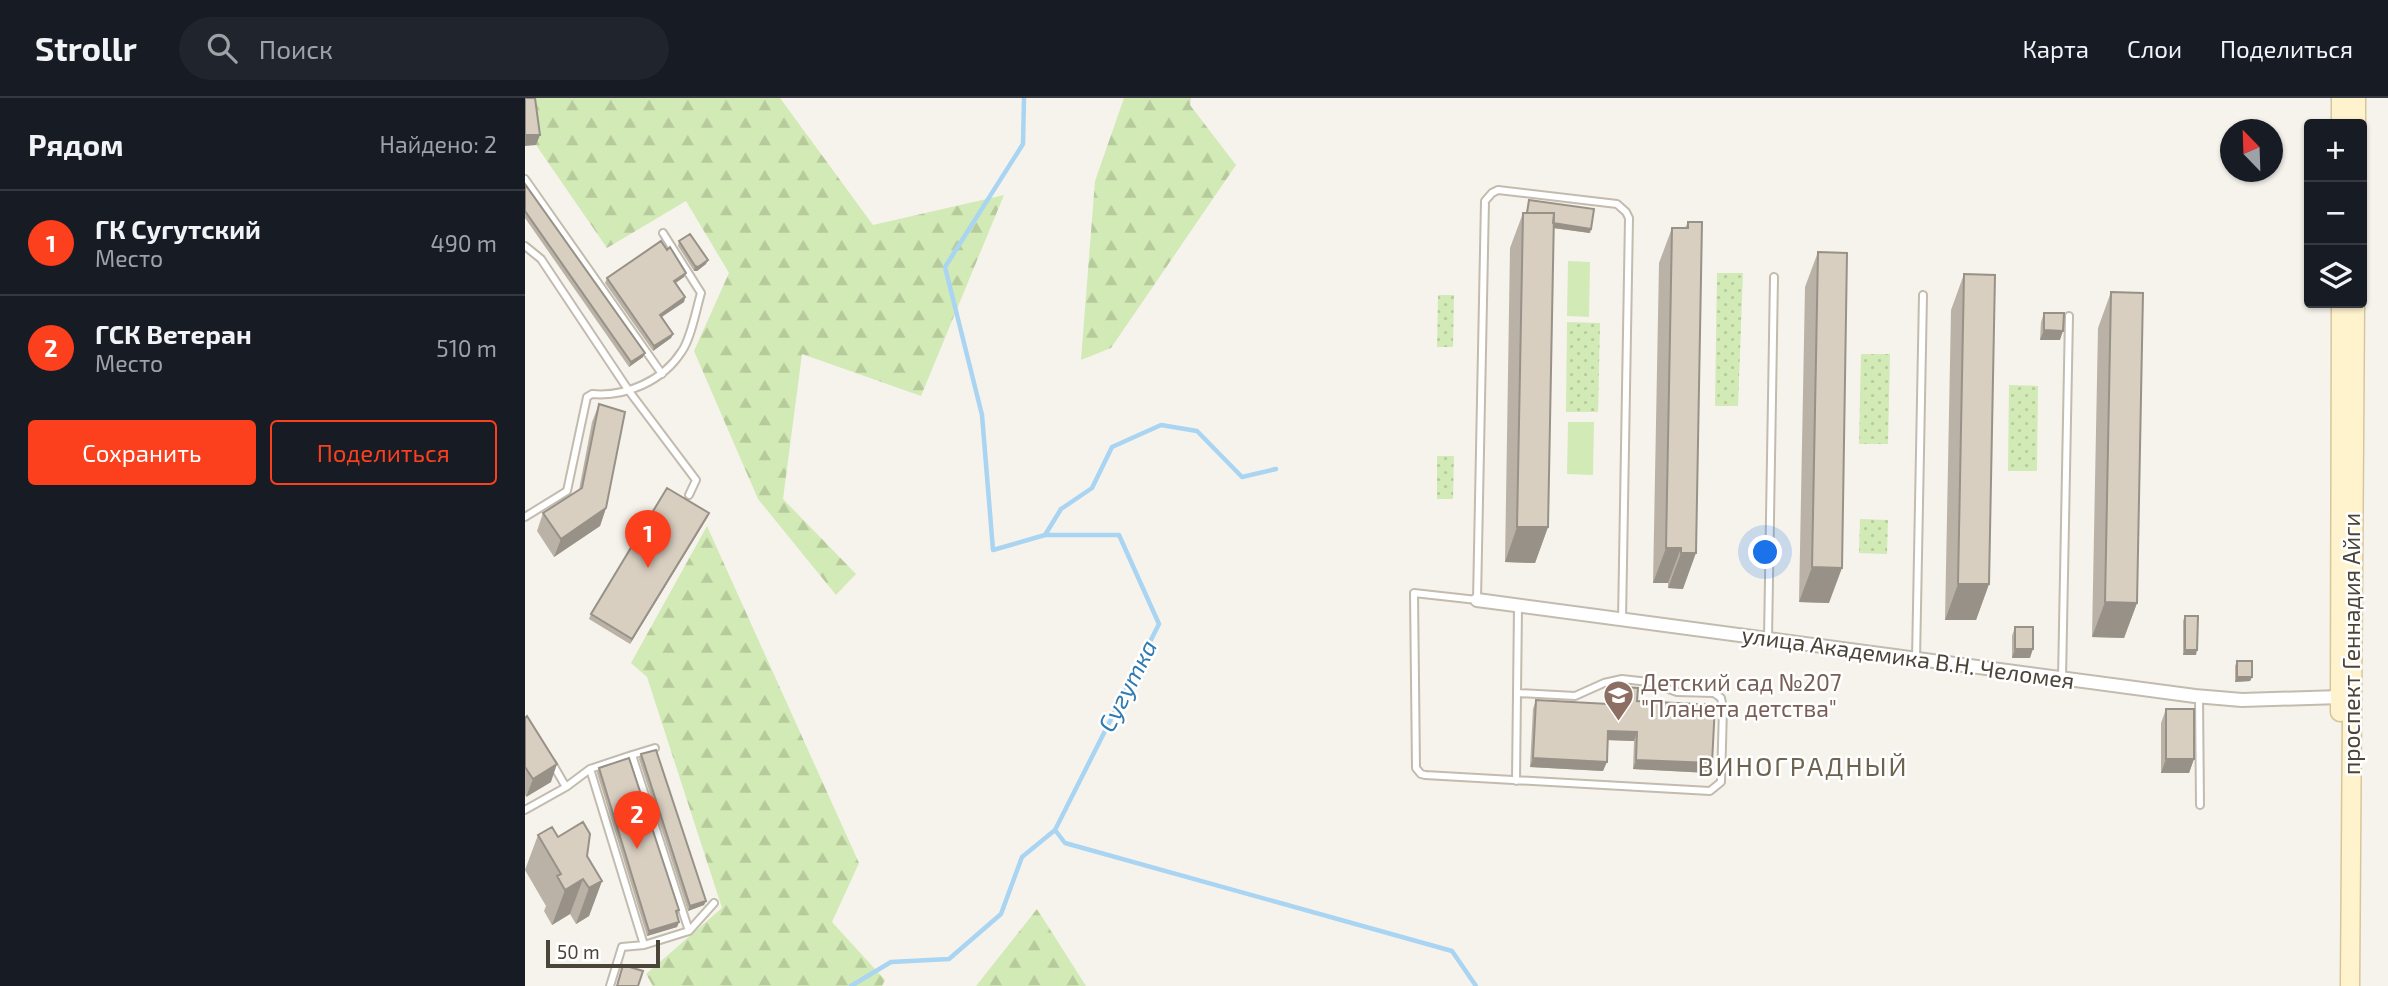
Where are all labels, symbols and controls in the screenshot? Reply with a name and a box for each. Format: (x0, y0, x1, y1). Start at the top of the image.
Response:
search box (179, 17, 669, 80)
text: Strollr (35, 28, 137, 68)
icon: search (203, 29, 241, 67)
text: Поиск (259, 33, 333, 64)
text: Карта (2022, 34, 2089, 63)
text: Слои (2127, 34, 2182, 63)
text: Поделиться (2220, 34, 2353, 63)
north arrow (2220, 119, 2283, 182)
map controls (2304, 119, 2367, 308)
button: + (2304, 119, 2367, 182)
text: Рядом (28, 126, 124, 162)
text: Найдено: 2 (380, 130, 497, 158)
button: − (2304, 182, 2367, 245)
text: ГК Сугутский (95, 213, 261, 244)
text: 1 (46, 229, 56, 257)
text: 490 m (431, 229, 497, 257)
text: Место (95, 244, 163, 272)
button: layers (2304, 245, 2367, 308)
text: ГСК Ветеран (95, 318, 252, 349)
text: 2 (44, 334, 58, 362)
text: 510 m (436, 334, 497, 362)
text: Место (95, 349, 163, 377)
button: Сохранить (28, 420, 256, 485)
button: Поделиться (270, 420, 497, 485)
pin: 1 (625, 510, 671, 568)
street label: проспект Геннадия Айги (2337, 513, 2365, 775)
your location (1748, 535, 1782, 569)
street label: улица Академика В.Н. Челомея (1740, 620, 2076, 695)
water label: Сугутка (1091, 634, 1162, 736)
place label: Детский сад №207 "Планета детства" (1641, 668, 1842, 722)
school or university icon: Детский сад №207 "Планета детства" (1601, 679, 1635, 723)
district label: ВИНОГРАДНЫЙ (1697, 750, 1909, 781)
pin: 2 (614, 791, 660, 849)
scale bar (546, 937, 660, 969)
text: 50 m (557, 940, 600, 963)

